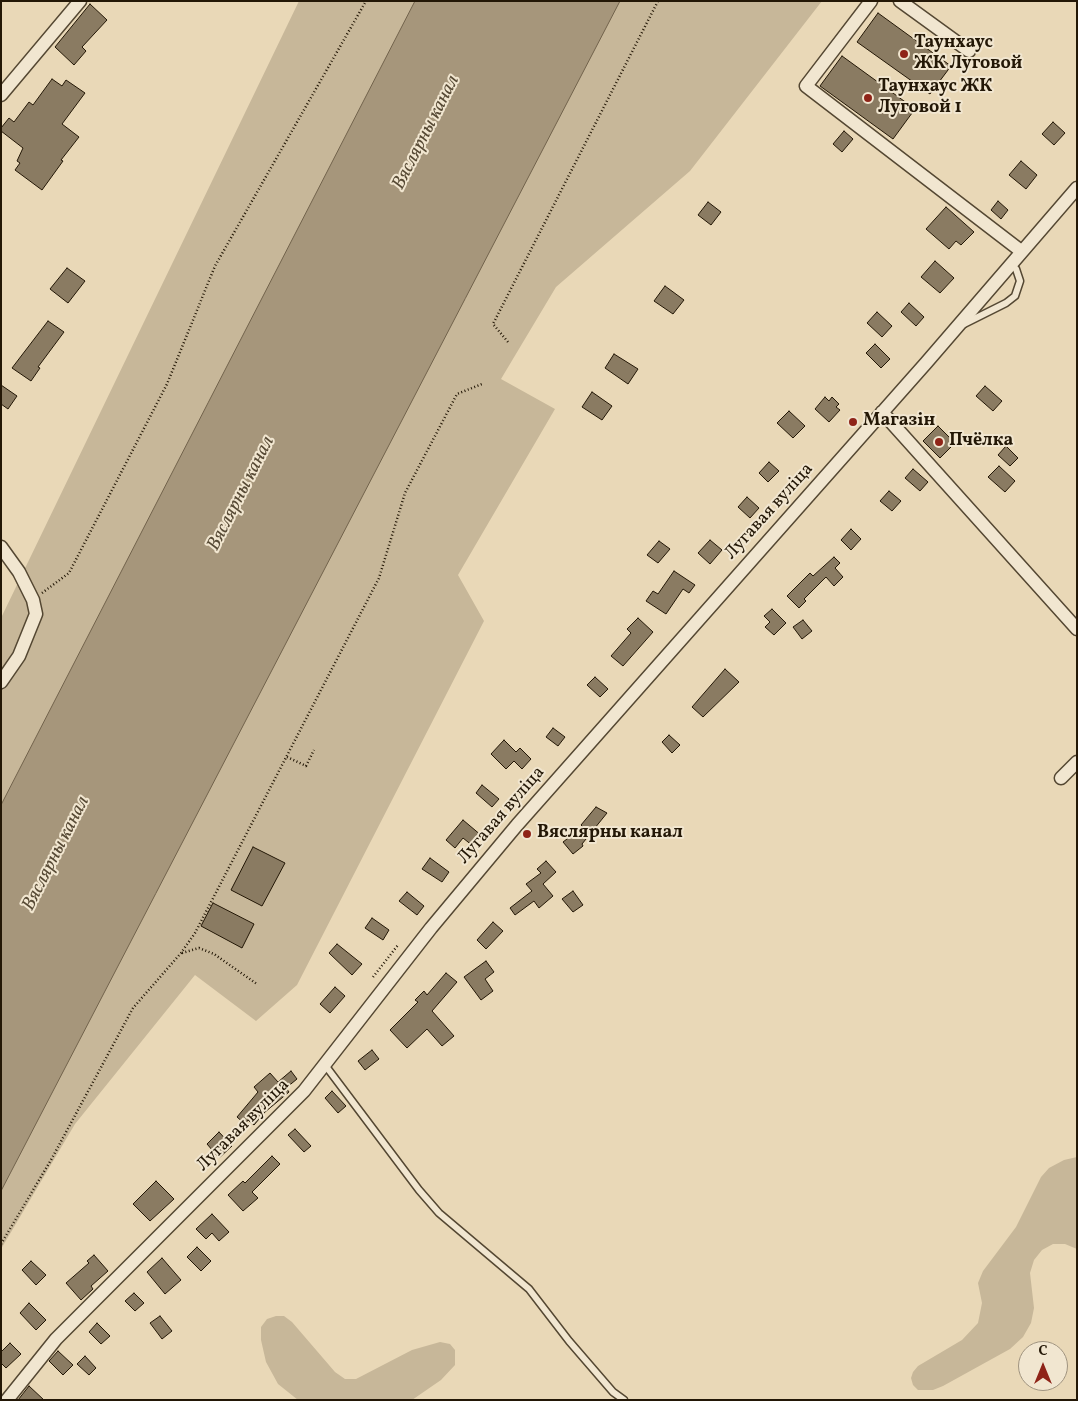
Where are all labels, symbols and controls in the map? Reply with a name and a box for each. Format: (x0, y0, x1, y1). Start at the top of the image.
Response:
place label: Таунхаус ЖК Луговой (914, 33, 1022, 76)
marker: Таунхаус ЖК Луговой (898, 48, 910, 60)
water label: Вяслярны канал (388, 72, 466, 194)
place label: Таунхаус ЖК Луговой 1 (878, 77, 992, 120)
marker: Таунхаус ЖК Луговой 1 (862, 92, 874, 104)
place label: Магазін (863, 411, 935, 433)
marker: Магазін (847, 416, 859, 428)
place label: Пчёлка (949, 431, 1013, 453)
water label: Вяслярны канал (203, 433, 281, 555)
marker: Пчёлка (933, 436, 945, 448)
street label: Лугавая вуліца (721, 459, 819, 565)
street label: Лугавая вуліца (454, 763, 550, 869)
water label: Вяслярны канал (18, 793, 96, 915)
place label: Вяслярны канал (537, 823, 683, 845)
marker: Вяслярны канал (521, 828, 533, 840)
street label: Лугавая вуліца (193, 1075, 295, 1177)
north arrow (1018, 1341, 1068, 1391)
text: С (1038, 1342, 1048, 1361)

